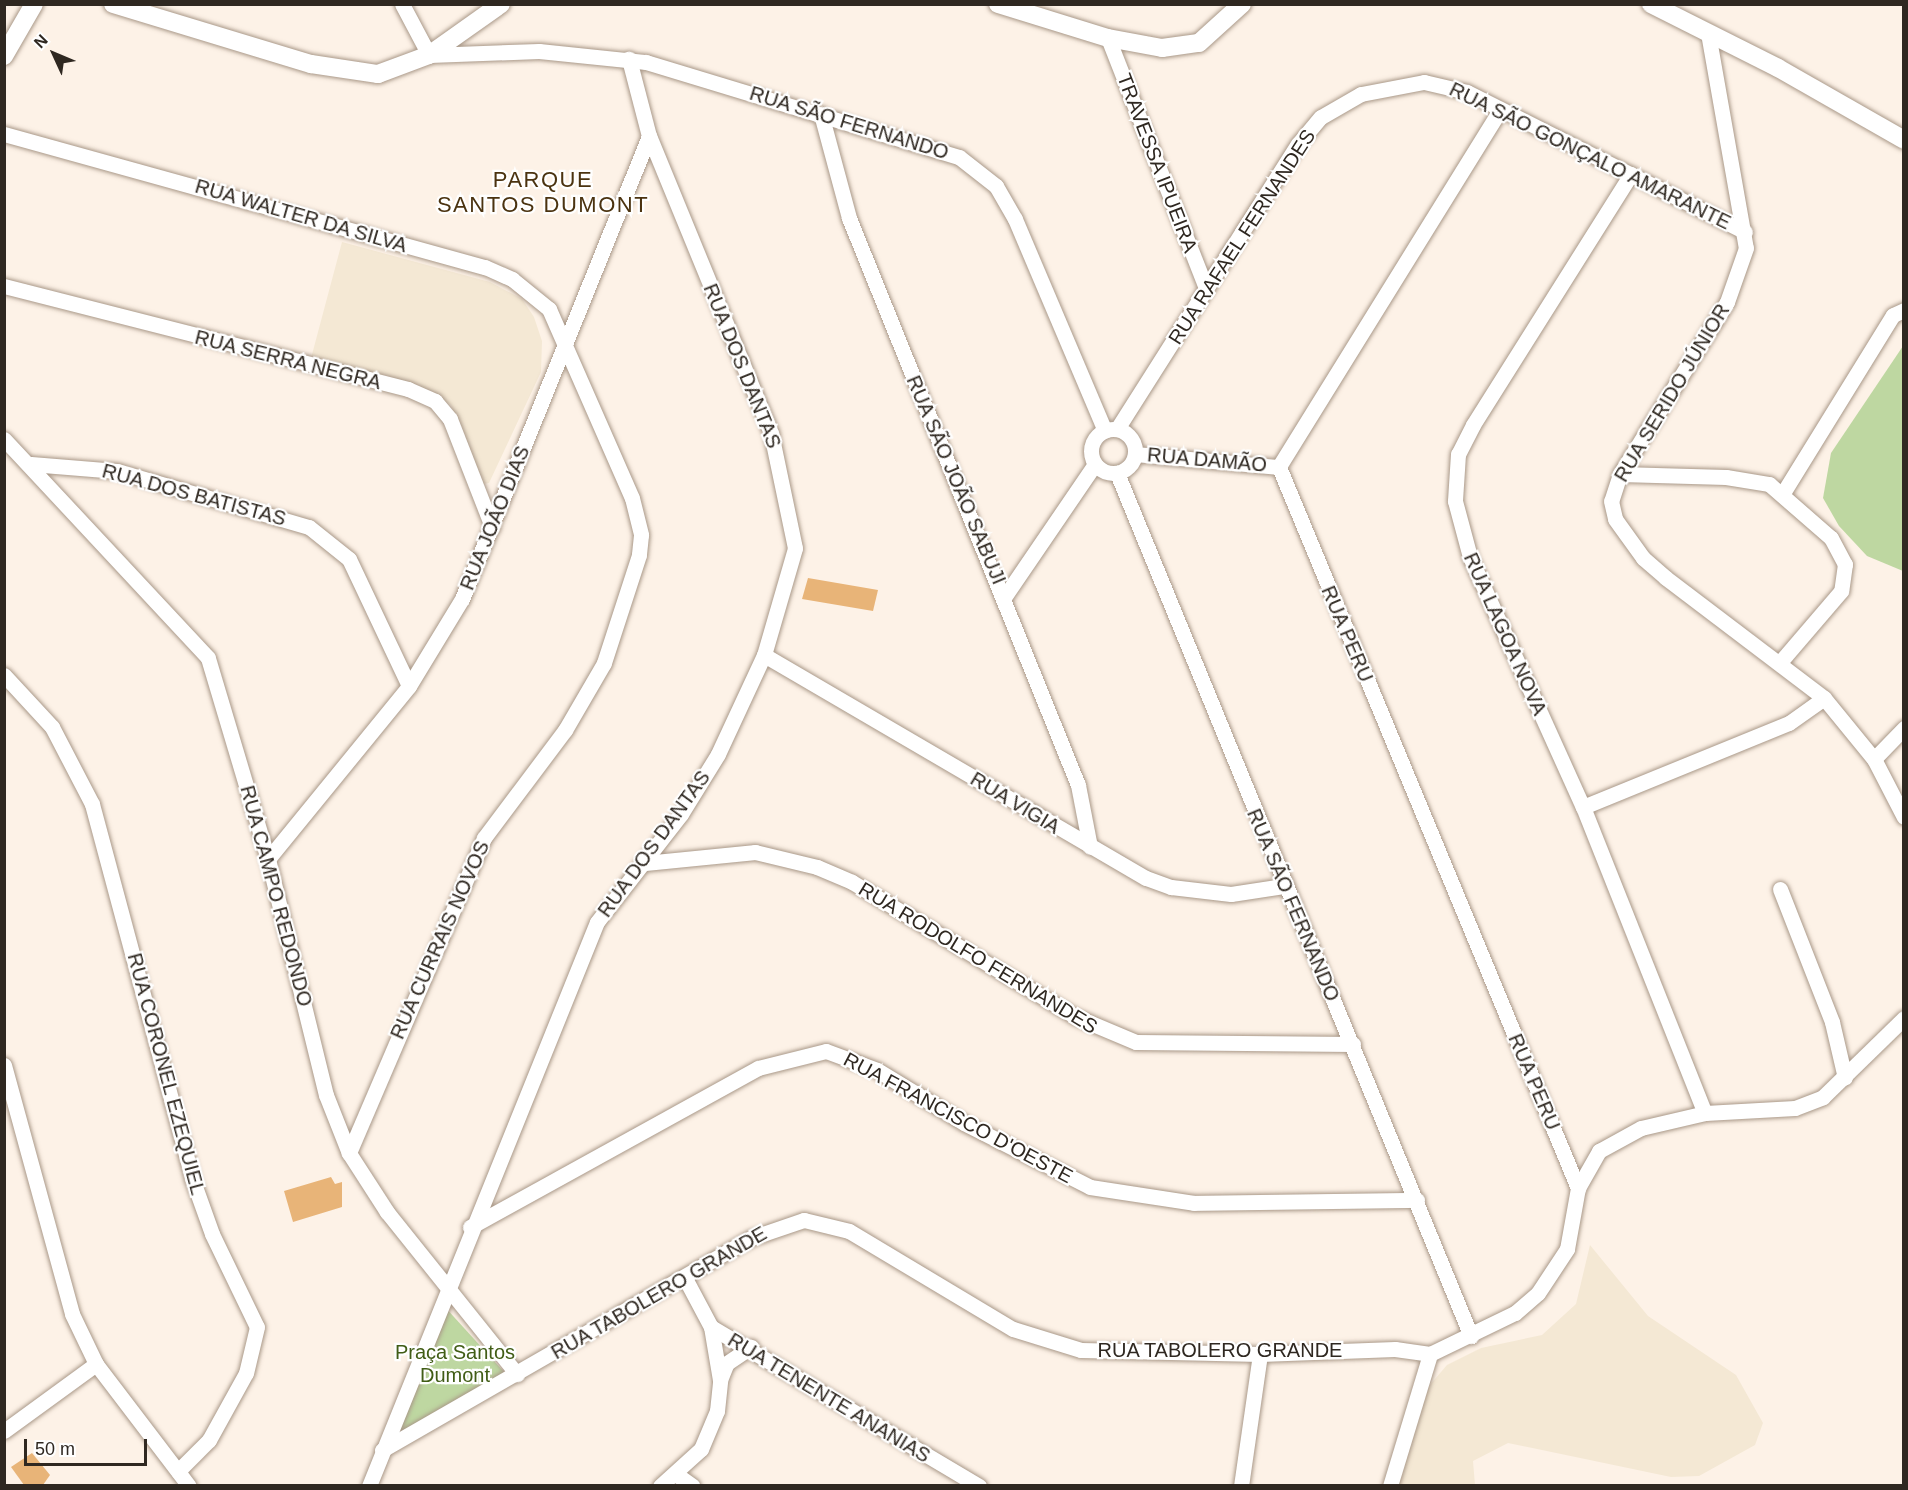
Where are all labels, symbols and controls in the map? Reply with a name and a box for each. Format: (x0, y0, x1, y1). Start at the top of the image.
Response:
north arrow (24, 24, 84, 84)
text: N (31, 31, 51, 51)
street label: TRAVESSA IPUEIRA (1112, 70, 1202, 256)
street label: RUA SÃO GONÇALO AMARANTE (1444, 77, 1736, 235)
street label: RUA SÃO FERNANDO (746, 81, 952, 165)
street label: RUA RAFAEL FERNANDES (1163, 124, 1321, 350)
district label: PARQUE SANTOS DUMONT (437, 166, 649, 218)
street label: RUA WALTER DA SILVA (191, 174, 411, 258)
street label: RUA DOS DANTAS (698, 280, 786, 452)
street label: RUA SERIDO JÚNIOR (1609, 299, 1735, 487)
street label: RUA SERRA NEGRA (191, 325, 385, 395)
street label: RUA SÃO JOÃO SABUJI (901, 371, 1011, 589)
street label: RUA JOÃO DIAS (455, 442, 535, 594)
street label: RUA DAMÃO (1146, 443, 1268, 477)
street label: RUA DOS BATISTAS (99, 459, 289, 531)
street label: RUA LAGOA NOVA (1458, 548, 1552, 720)
street label: RUA PERU (1316, 582, 1378, 686)
street label: RUA DOS DANTAS (592, 766, 716, 922)
street label: RUA VIGIA (965, 767, 1065, 839)
street label: RUA CAMPO REDONDO (235, 782, 317, 1010)
street label: RUA SÃO FERNANDO (1241, 805, 1345, 1005)
street label: RUA CURRAIS NOVOS (385, 837, 495, 1043)
street label: RUA RODOLFO FERNANDES (854, 877, 1102, 1039)
street label: RUA CORONEL EZEQUIEL (122, 950, 210, 1198)
street label: RUA PERU (1503, 1030, 1565, 1134)
street label: RUA FRANCISCO D'OESTE (839, 1047, 1077, 1189)
street label: RUA TABOLERO GRANDE (546, 1221, 772, 1365)
street label: RUA TENENTE ANANIAS (722, 1327, 936, 1469)
street label: RUA TABOLERO GRANDE (1097, 1338, 1343, 1362)
park label: Praça Santos Dumont (395, 1341, 515, 1388)
scale bar (27, 1427, 150, 1465)
text: 50 m (35, 1439, 75, 1459)

